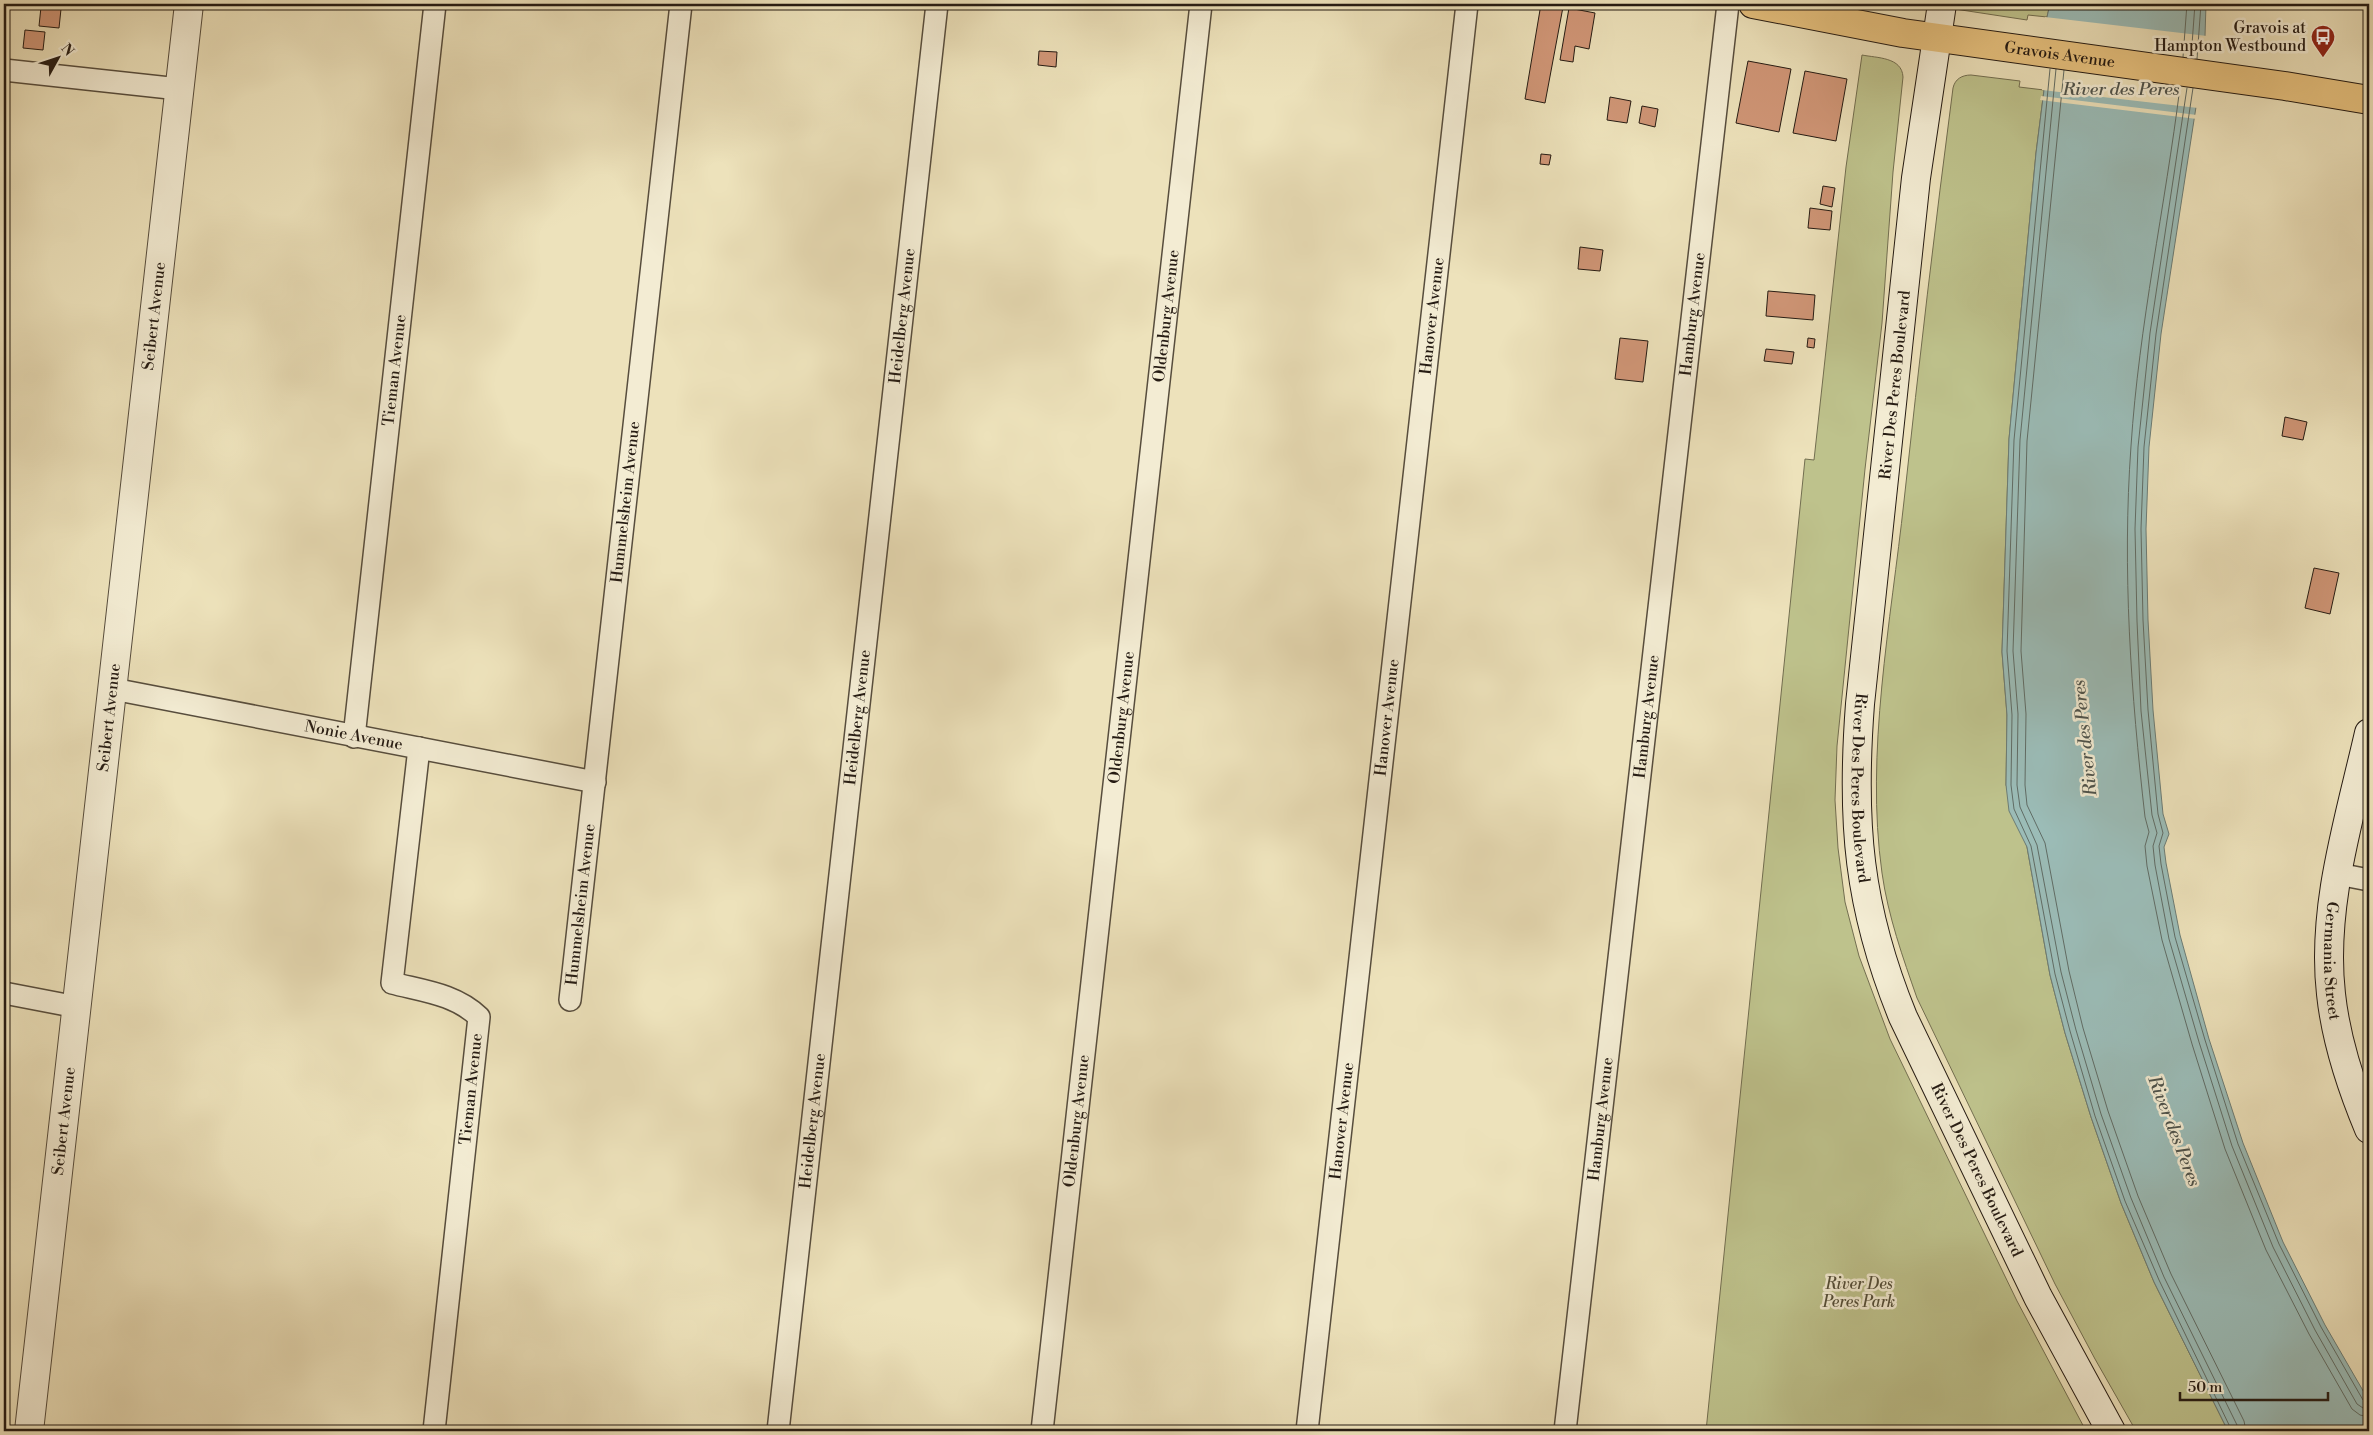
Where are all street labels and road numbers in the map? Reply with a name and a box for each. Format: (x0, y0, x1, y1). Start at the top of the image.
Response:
street label: Gravois Avenue (2003, 37, 2116, 72)
street label: Heidelberg Avenue (885, 247, 920, 385)
street label: Oldenburg Avenue (1149, 248, 1184, 383)
street label: Hamburg Avenue (1676, 251, 1710, 377)
street label: Hanover Avenue (1416, 256, 1449, 376)
street label: Seibert Avenue (138, 261, 170, 371)
street label: River Des Peres Boulevard (1875, 289, 1915, 481)
street label: Tieman Avenue (378, 313, 411, 427)
street label: Hummelsheim Avenue (607, 420, 644, 584)
street label: Heidelberg Avenue (840, 648, 875, 786)
street label: Oldenburg Avenue (1104, 650, 1139, 785)
street label: Hamburg Avenue (1630, 654, 1664, 780)
street label: Hanover Avenue (1370, 658, 1404, 777)
street label: Seibert Avenue (93, 662, 125, 773)
street label: River Des Peres Boulevard (1847, 692, 1874, 884)
street label: Nonie Avenue (303, 716, 404, 755)
street label: Hummelsheim Avenue (562, 823, 600, 987)
street label: Germania Street (2319, 900, 2345, 1022)
street label: Tieman Avenue (455, 1032, 487, 1146)
street label: Heidelberg Avenue (795, 1052, 830, 1190)
street label: Oldenburg Avenue (1059, 1054, 1094, 1188)
street label: Hamburg Avenue (1584, 1056, 1618, 1182)
street label: Hanover Avenue (1325, 1061, 1358, 1181)
street label: Seibert Avenue (48, 1066, 80, 1176)
street label: River Des Peres Boulevard (1926, 1080, 2027, 1260)

